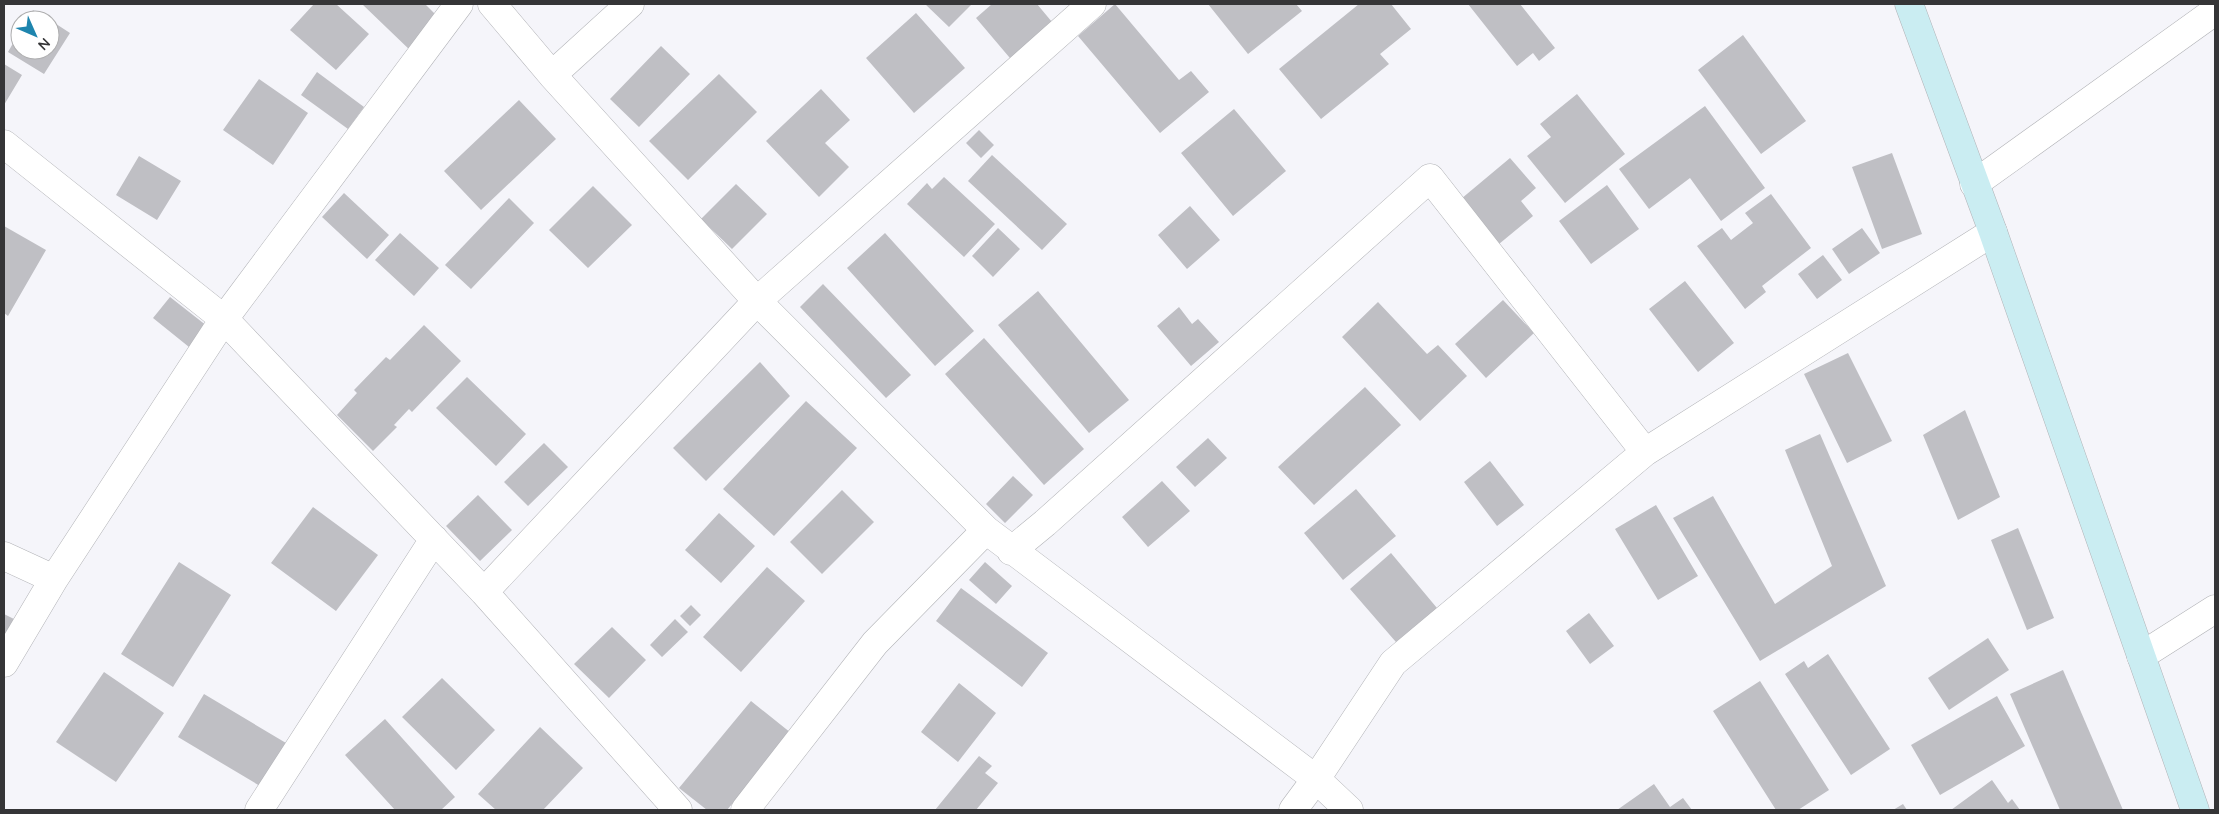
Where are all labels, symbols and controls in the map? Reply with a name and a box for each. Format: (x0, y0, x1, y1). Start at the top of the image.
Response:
north arrow (10, 10, 60, 60)
text: N (34, 34, 54, 54)

